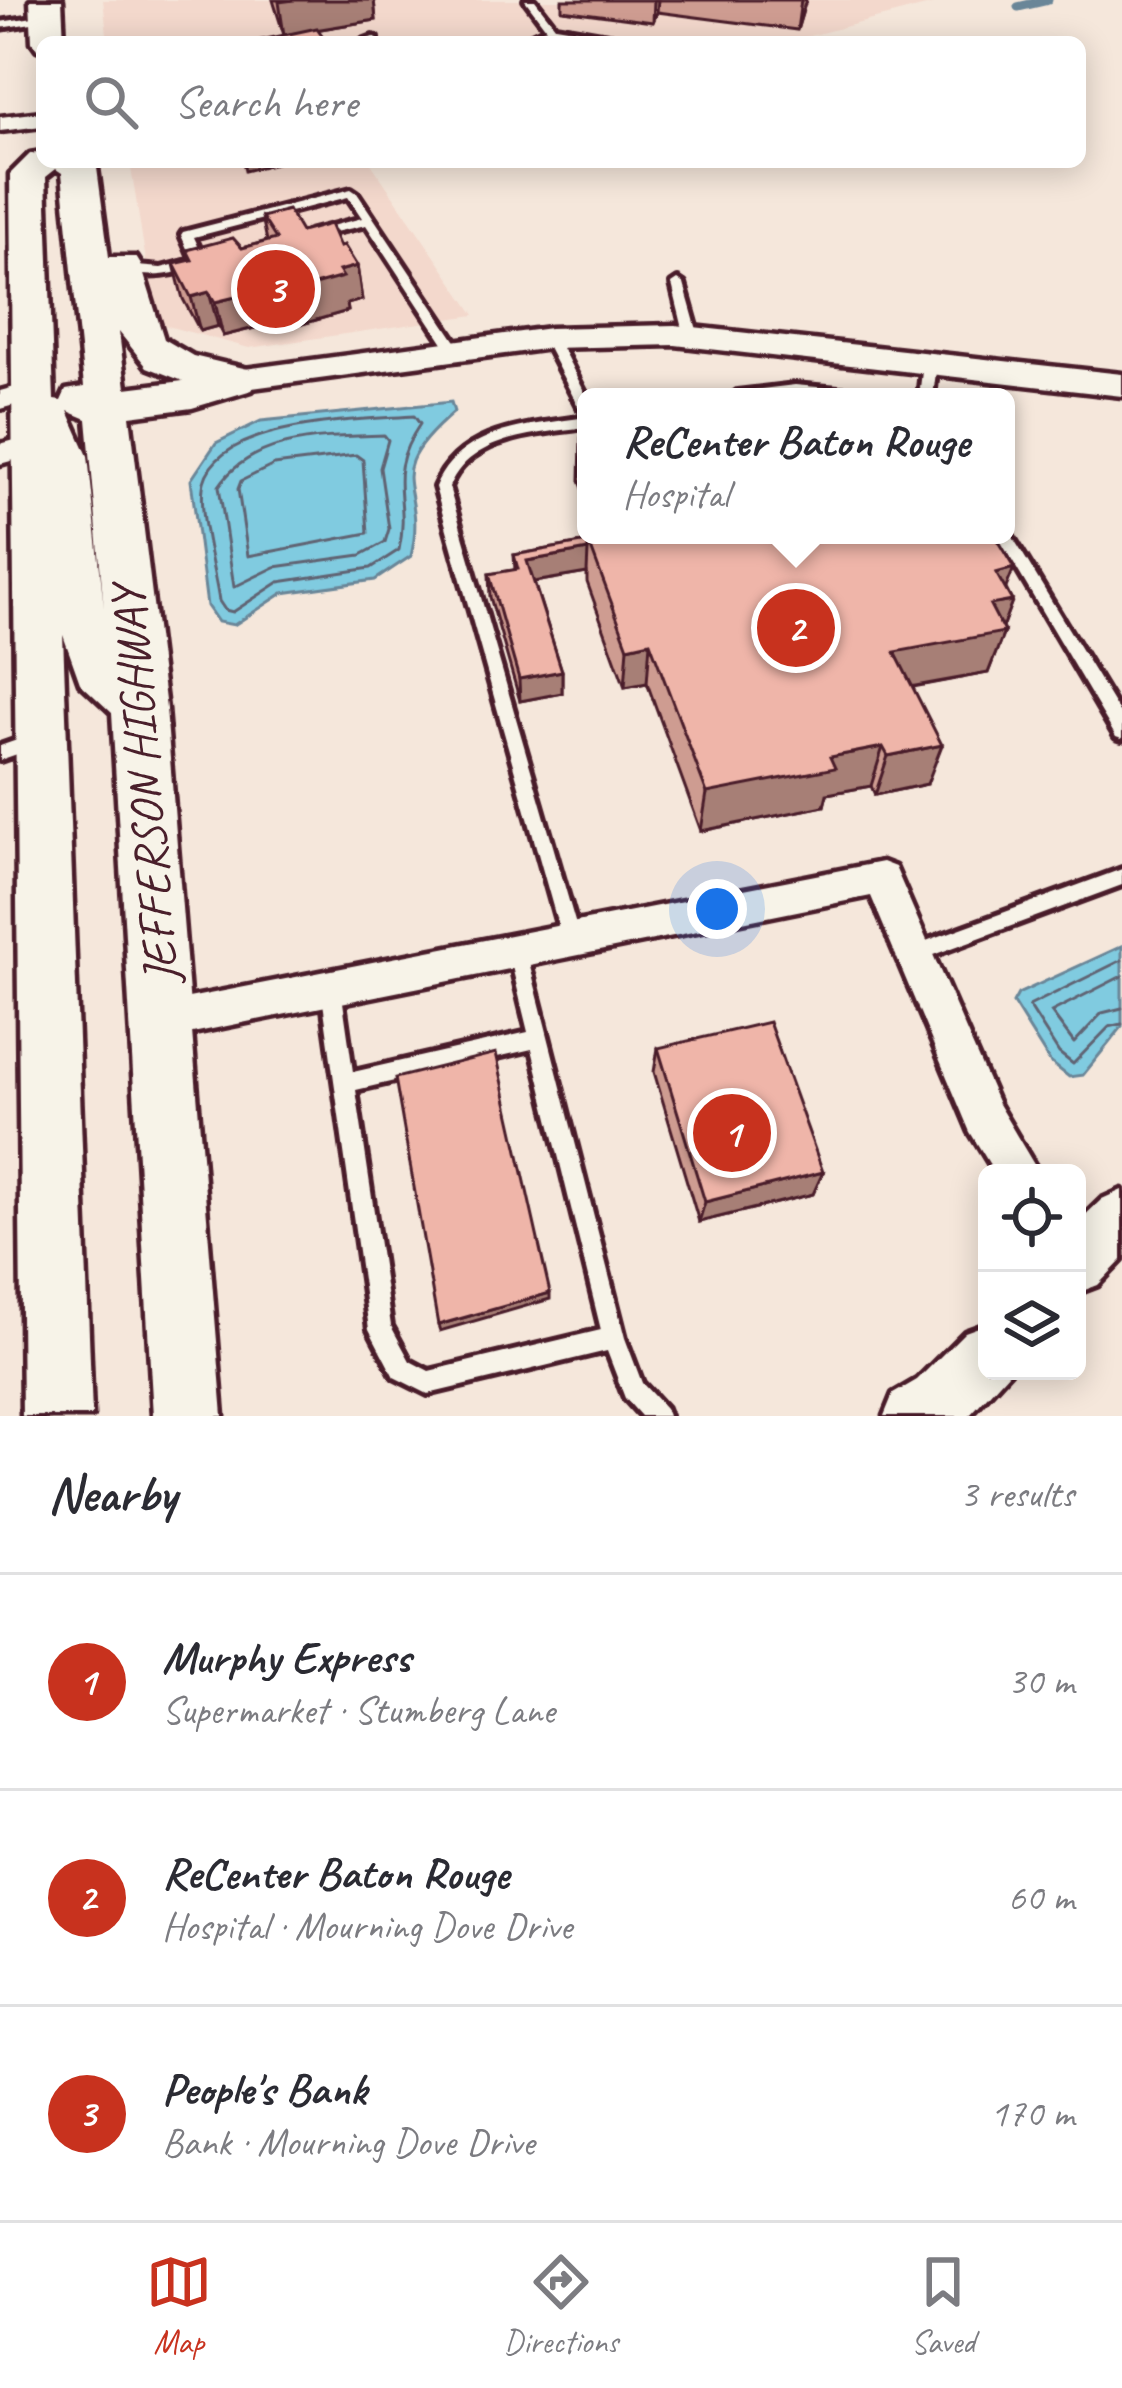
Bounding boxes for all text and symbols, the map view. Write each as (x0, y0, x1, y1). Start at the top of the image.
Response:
search box (36, 36, 1086, 168)
icon: search (78, 69, 144, 135)
text: Search here (174, 74, 357, 131)
pin: 3 (237, 244, 315, 334)
popup (577, 388, 1015, 544)
text: ReCenter Baton Rouge (623, 413, 969, 470)
text: Hospital (623, 470, 729, 519)
street label: JEFFERSON HIGHWAY (96, 577, 191, 988)
pin: 2 (757, 583, 835, 673)
your location (687, 879, 747, 939)
pin: 1 (693, 1088, 771, 1178)
map controls (978, 1164, 1086, 1380)
button: locate (978, 1164, 1086, 1272)
button: layers (978, 1272, 1086, 1380)
text: Nearby (48, 1462, 176, 1526)
text: 3 results (960, 1470, 1074, 1519)
text: Murphy Express (162, 1629, 411, 1686)
text: 1 (78, 1657, 96, 1706)
text: 30 m (1008, 1657, 1074, 1706)
text: Supermarket · Stumberg Lane (162, 1686, 555, 1735)
text: ReCenter Baton Rouge (162, 1845, 509, 1902)
text: 2 (78, 1873, 96, 1922)
text: 60 m (1008, 1873, 1074, 1922)
text: Hospital · Mourning Dove Drive (162, 1902, 572, 1951)
text: People's Bank (162, 2061, 367, 2118)
text: 3 (78, 2089, 96, 2138)
text: 170 m (990, 2089, 1074, 2138)
text: Bank · Mourning Dove Drive (162, 2118, 534, 2167)
tab: Map (146, 2249, 212, 2363)
tab: Directions (504, 2249, 618, 2363)
tab: Saved (910, 2249, 976, 2363)

